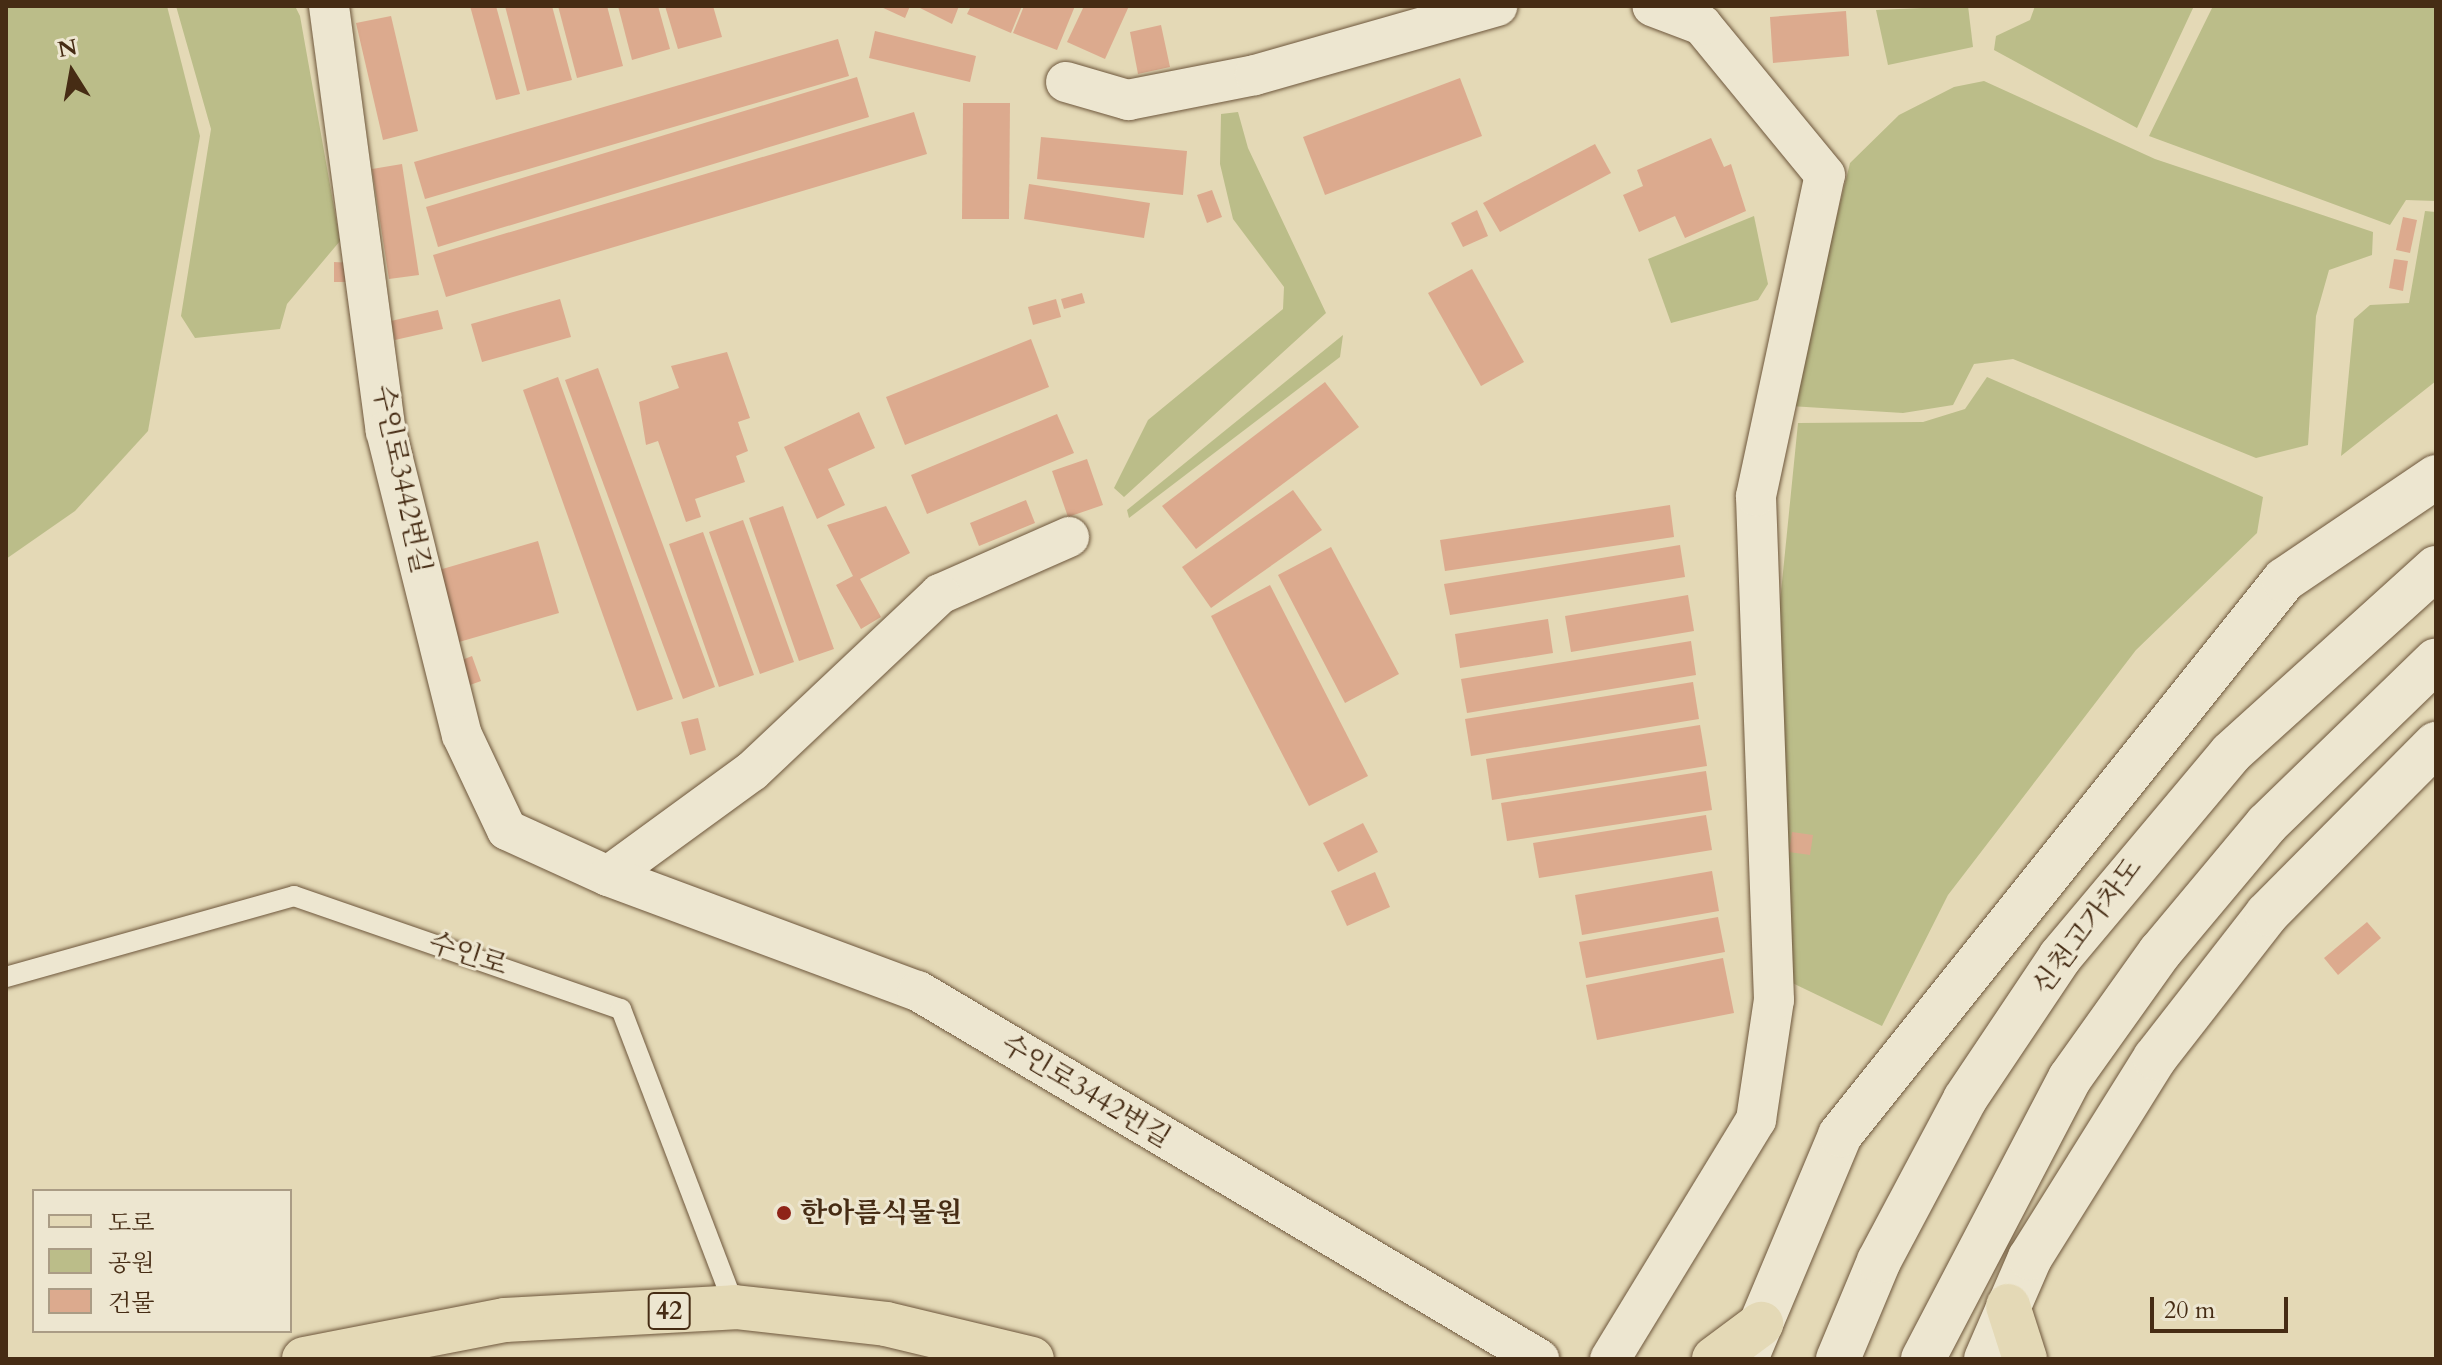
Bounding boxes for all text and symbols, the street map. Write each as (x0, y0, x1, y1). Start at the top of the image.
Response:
north arrow (32, 32, 112, 112)
text: N (55, 32, 80, 65)
street label: 수인로3442번길 (366, 381, 438, 577)
street label: 신천고가차도 (2025, 851, 2149, 1001)
street label: 수인로 (424, 925, 512, 983)
street label: 수인로3442번길 (995, 1027, 1177, 1155)
legend (32, 1189, 292, 1333)
place label: 한아름식물원 (800, 1196, 962, 1230)
marker: 한아름식물원 (775, 1204, 793, 1222)
text: 도로 (108, 1207, 154, 1240)
text: 공원 (108, 1247, 154, 1280)
scale bar (2154, 1281, 2292, 1331)
text: 건물 (108, 1287, 154, 1320)
road number: 42 (647, 1289, 691, 1333)
text: 20 m (2164, 1294, 2215, 1327)

